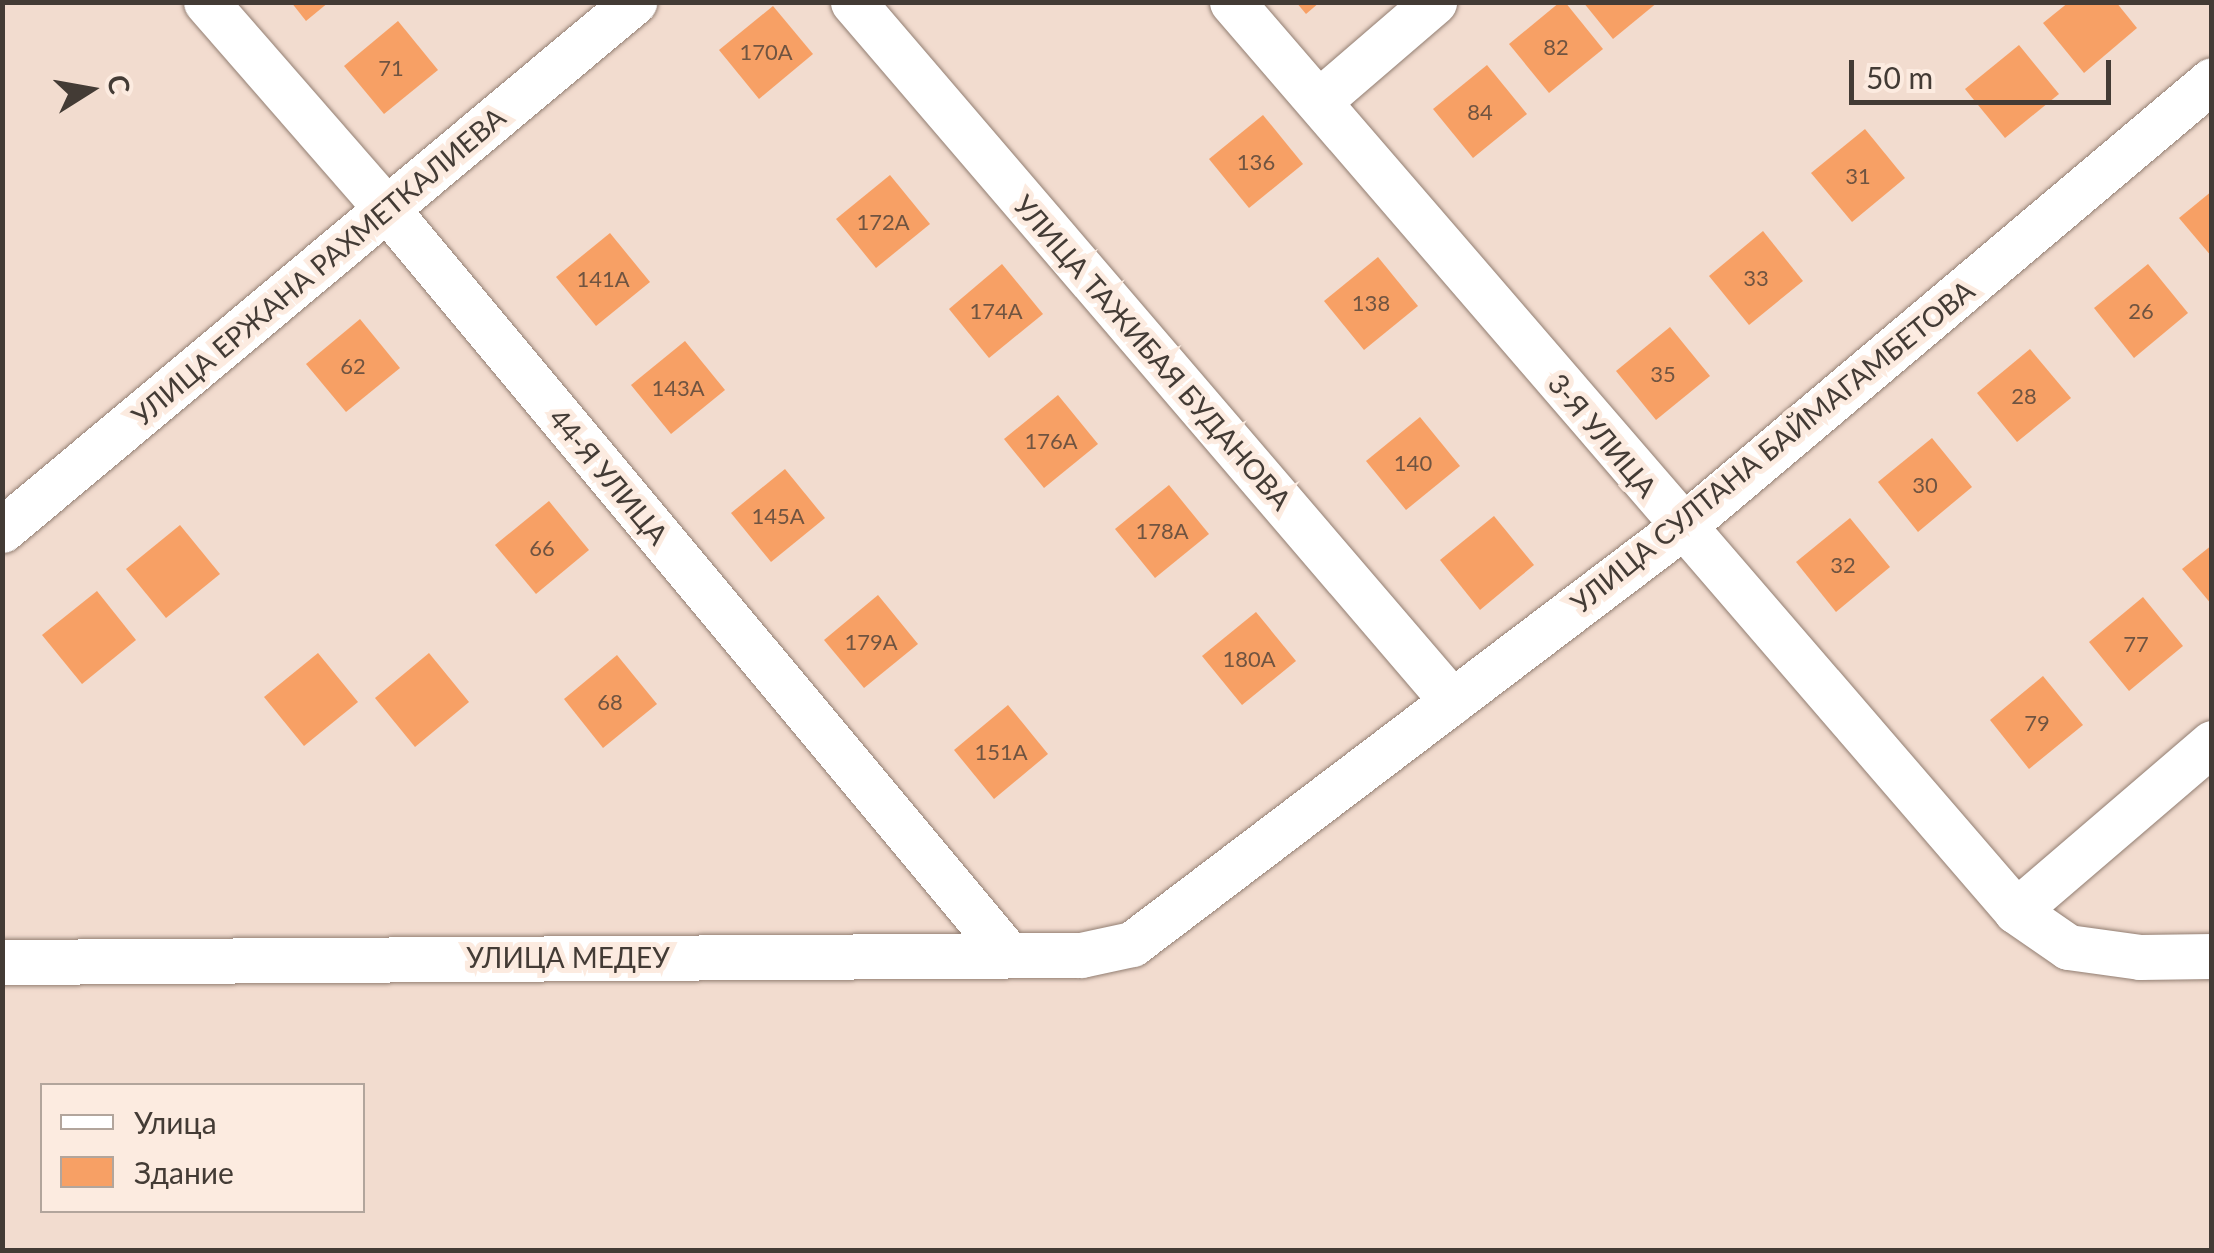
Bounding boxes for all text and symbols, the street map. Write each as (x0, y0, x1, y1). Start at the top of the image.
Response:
house number: 82 (1543, 34, 1569, 60)
house number: 170А (739, 39, 793, 65)
north arrow (40, 40, 140, 140)
scale bar (1854, 40, 2116, 102)
house number: 71 (378, 55, 404, 81)
text: 50 m (1866, 59, 1933, 95)
text: С (101, 72, 138, 97)
house number: 84 (1467, 99, 1493, 125)
street label: УЛИЦА ЕРЖАНА РАХМЕТКАЛИЕВА (124, 100, 512, 432)
house number: 136 (1237, 149, 1275, 175)
house number: 31 (1845, 163, 1871, 189)
street label: УЛИЦА ТАЖИБАЯ БУДАНОВА (1007, 188, 1299, 516)
house number: 172А (856, 209, 910, 235)
house number: 33 (1743, 265, 1769, 291)
house number: 141А (576, 266, 630, 292)
street label: УЛИЦА СУЛТАНА БАЙМАГАМБЕТОВА (1564, 273, 1980, 619)
house number: 138 (1352, 290, 1390, 316)
house number: 174А (969, 298, 1023, 324)
house number: 26 (2128, 298, 2154, 324)
house number: 62 (340, 353, 366, 379)
house number: 35 (1650, 361, 1676, 387)
street label: 3-Я УЛИЦА (1542, 366, 1664, 504)
house number: 143А (651, 375, 705, 401)
house number: 28 (2011, 383, 2037, 409)
street label: 44-Я УЛИЦА (542, 401, 676, 551)
house number: 176А (1024, 428, 1078, 454)
house number: 140 (1394, 450, 1432, 476)
house number: 30 (1912, 472, 1938, 498)
house number: 145А (751, 503, 805, 529)
house number: 178А (1135, 518, 1189, 544)
house number: 66 (529, 535, 555, 561)
house number: 32 (1830, 552, 1856, 578)
house number: 179А (844, 629, 898, 655)
house number: 77 (2123, 631, 2149, 657)
house number: 180А (1222, 646, 1276, 672)
house number: 68 (597, 689, 623, 715)
house number: 79 (2024, 710, 2050, 736)
house number: 151А (974, 739, 1028, 765)
street label: УЛИЦА МЕДЕУ (466, 940, 670, 974)
legend (40, 1083, 365, 1213)
text: Улица (134, 1104, 217, 1140)
text: Здание (134, 1154, 234, 1190)

